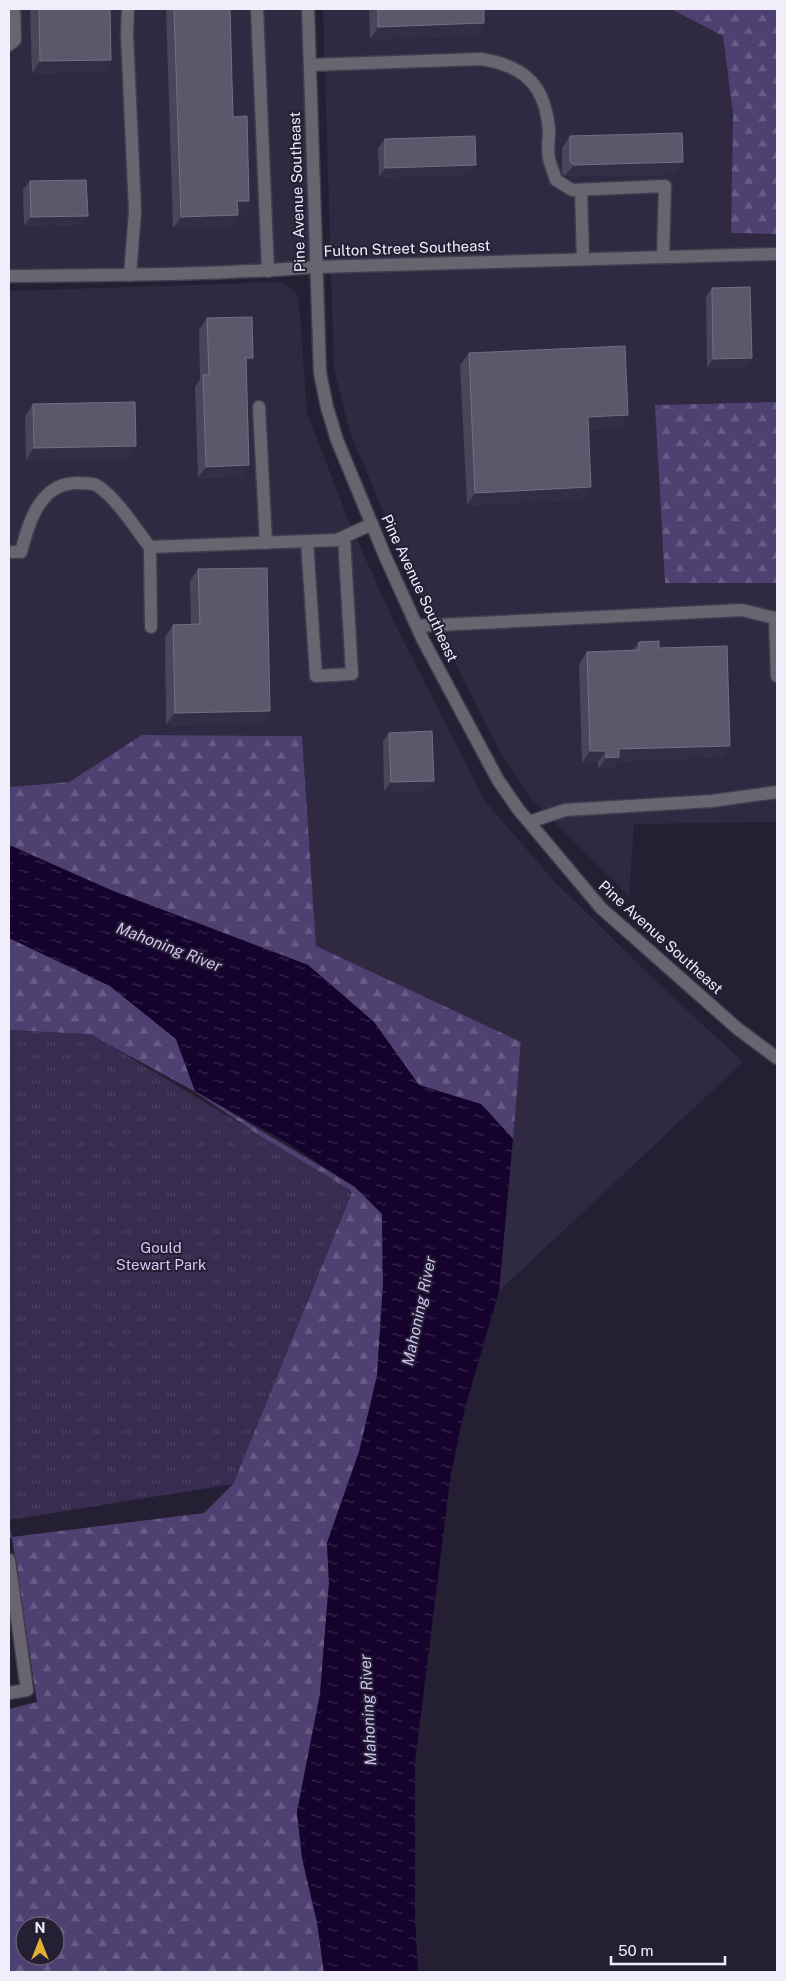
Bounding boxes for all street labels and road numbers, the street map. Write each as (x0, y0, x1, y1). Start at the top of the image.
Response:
street label: Pine Avenue Southeast (286, 111, 308, 273)
street label: Fulton Street Southeast (323, 237, 491, 259)
street label: Pine Avenue Southeast (378, 512, 462, 665)
street label: Pine Avenue Southeast (596, 877, 727, 997)

